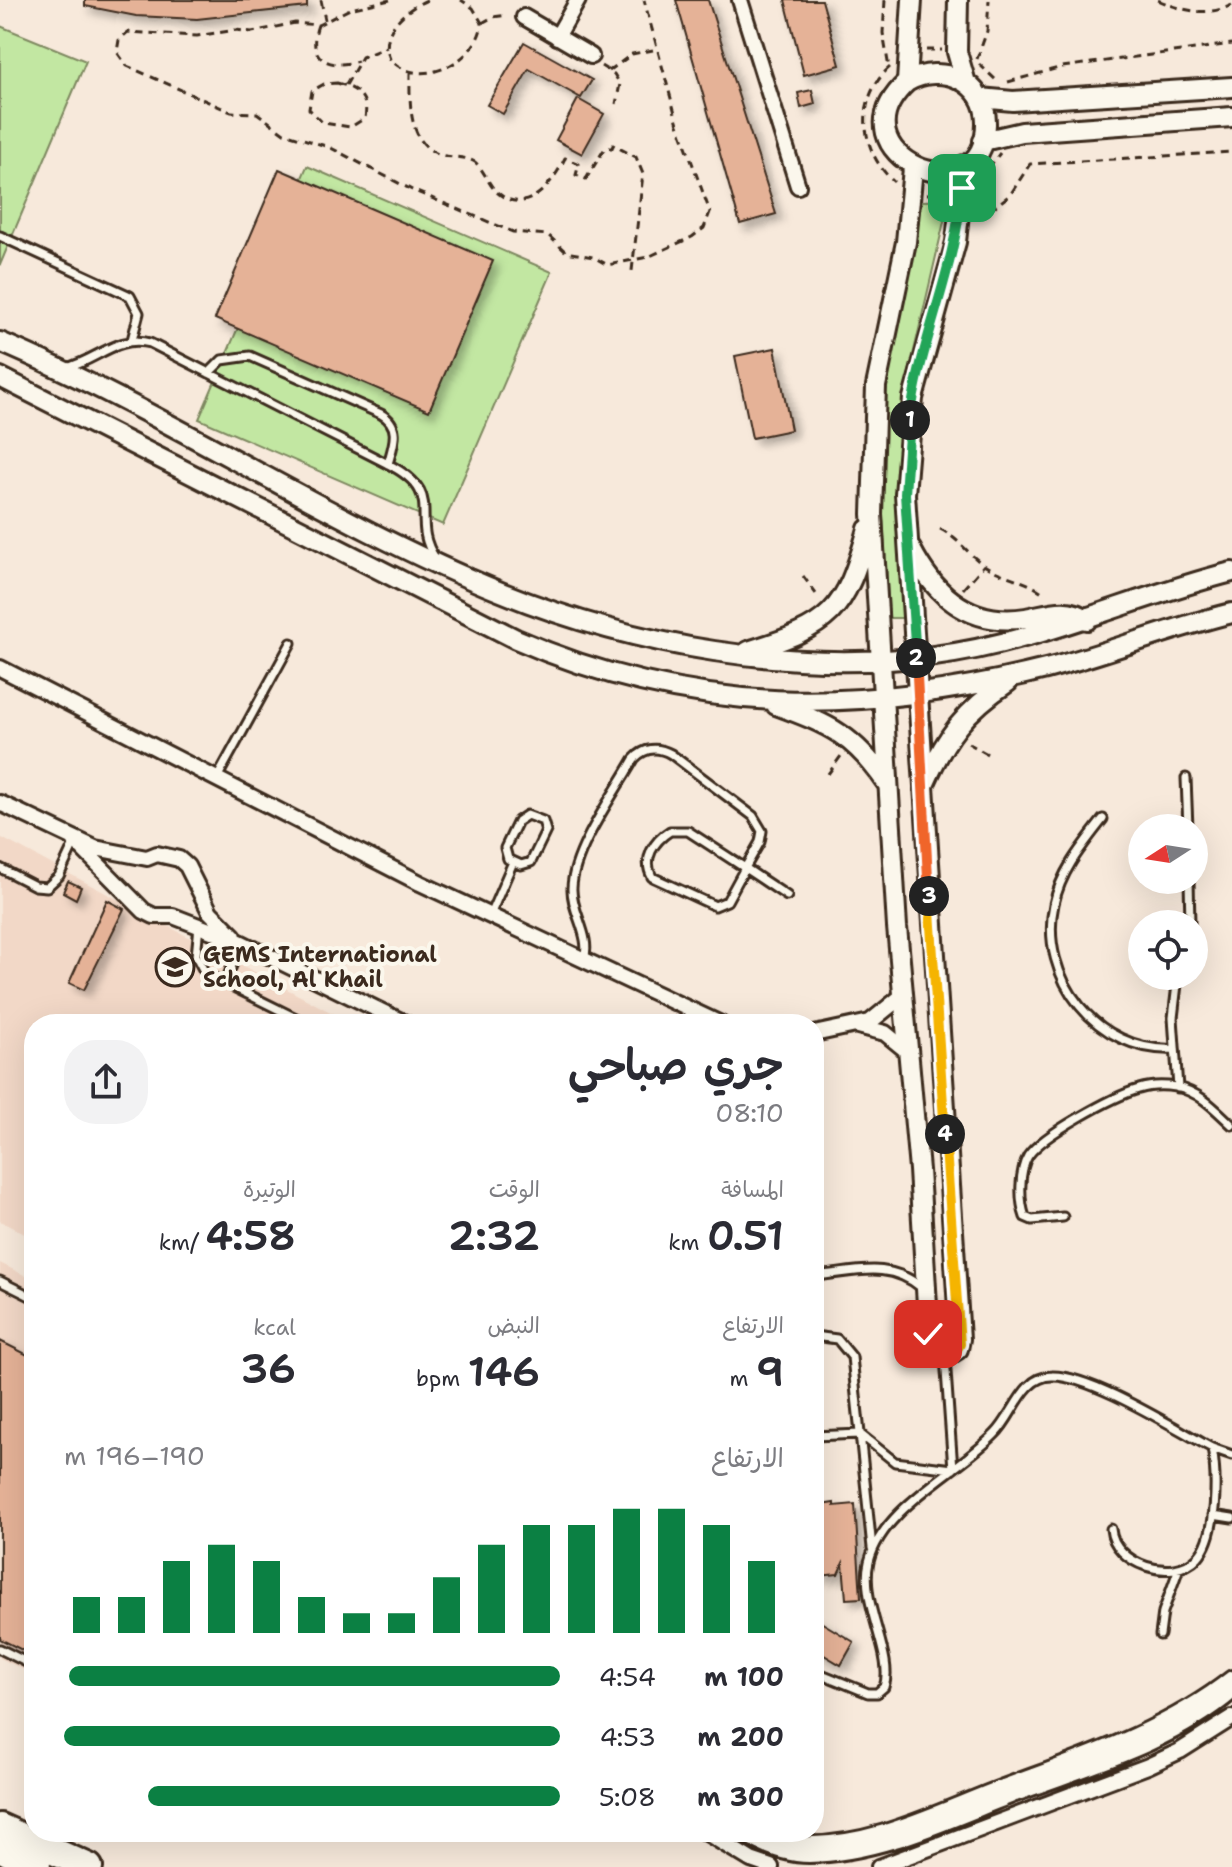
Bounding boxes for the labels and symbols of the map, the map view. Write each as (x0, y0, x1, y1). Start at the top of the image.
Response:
pin (928, 154, 996, 222)
pin: 1 (890, 400, 930, 440)
pin: 2 (896, 638, 936, 678)
north arrow (1128, 814, 1208, 894)
pin: 3 (909, 876, 949, 916)
place label: GEMS International School, Al Khail (203, 940, 437, 994)
school or university icon: GEMS International School, Al Khail (154, 946, 196, 988)
pin: 4 (925, 1114, 965, 1154)
pin (894, 1300, 962, 1368)

